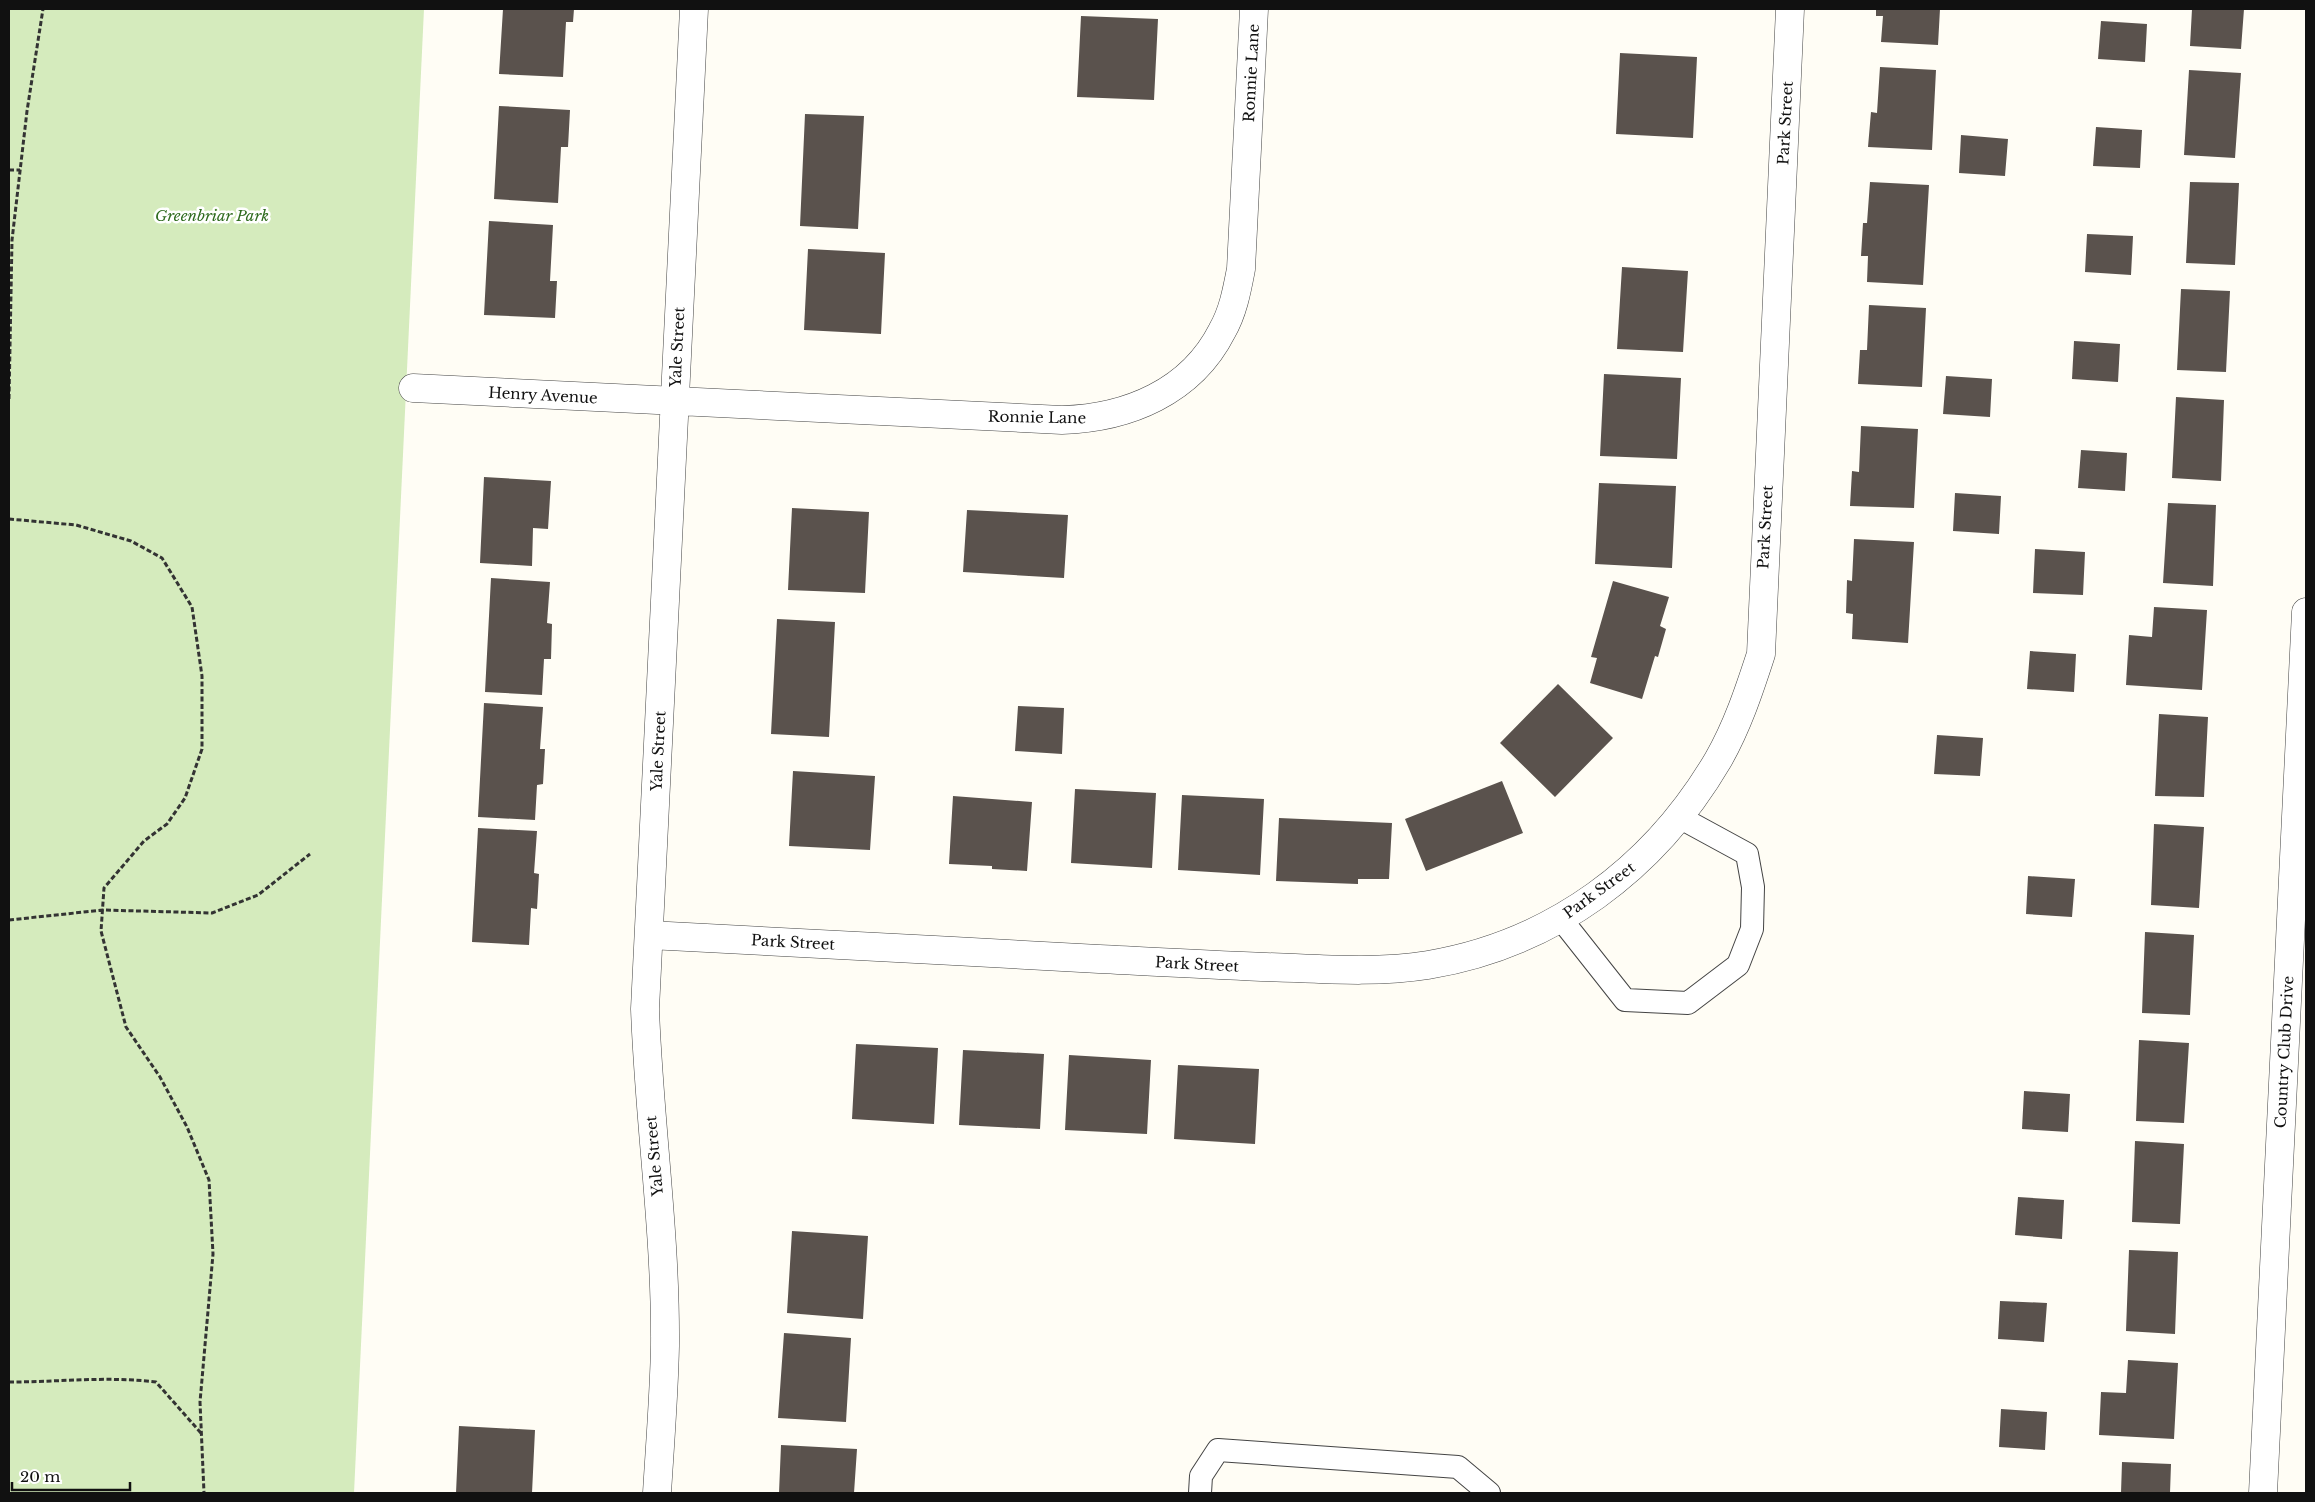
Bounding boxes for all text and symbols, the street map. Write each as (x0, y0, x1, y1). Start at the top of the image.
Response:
street label: Ronnie Lane (1239, 23, 1263, 123)
street label: Park Street (1773, 80, 1797, 165)
park label: Greenbriar Park (155, 206, 269, 225)
street label: Yale Street (665, 306, 689, 389)
street label: Henry Avenue (488, 383, 598, 407)
street label: Ronnie Lane (988, 407, 1086, 427)
street label: Park Street (1753, 484, 1777, 569)
street label: Yale Street (646, 710, 670, 793)
street label: Park Street (1559, 857, 1639, 922)
street label: Park Street (751, 930, 836, 954)
street label: Park Street (1155, 952, 1240, 976)
street label: Country Club Drive (2271, 975, 2297, 1129)
street label: Yale Street (641, 1115, 667, 1198)
scale bar (12, 1460, 130, 1492)
text: 20 m (20, 1467, 60, 1486)

